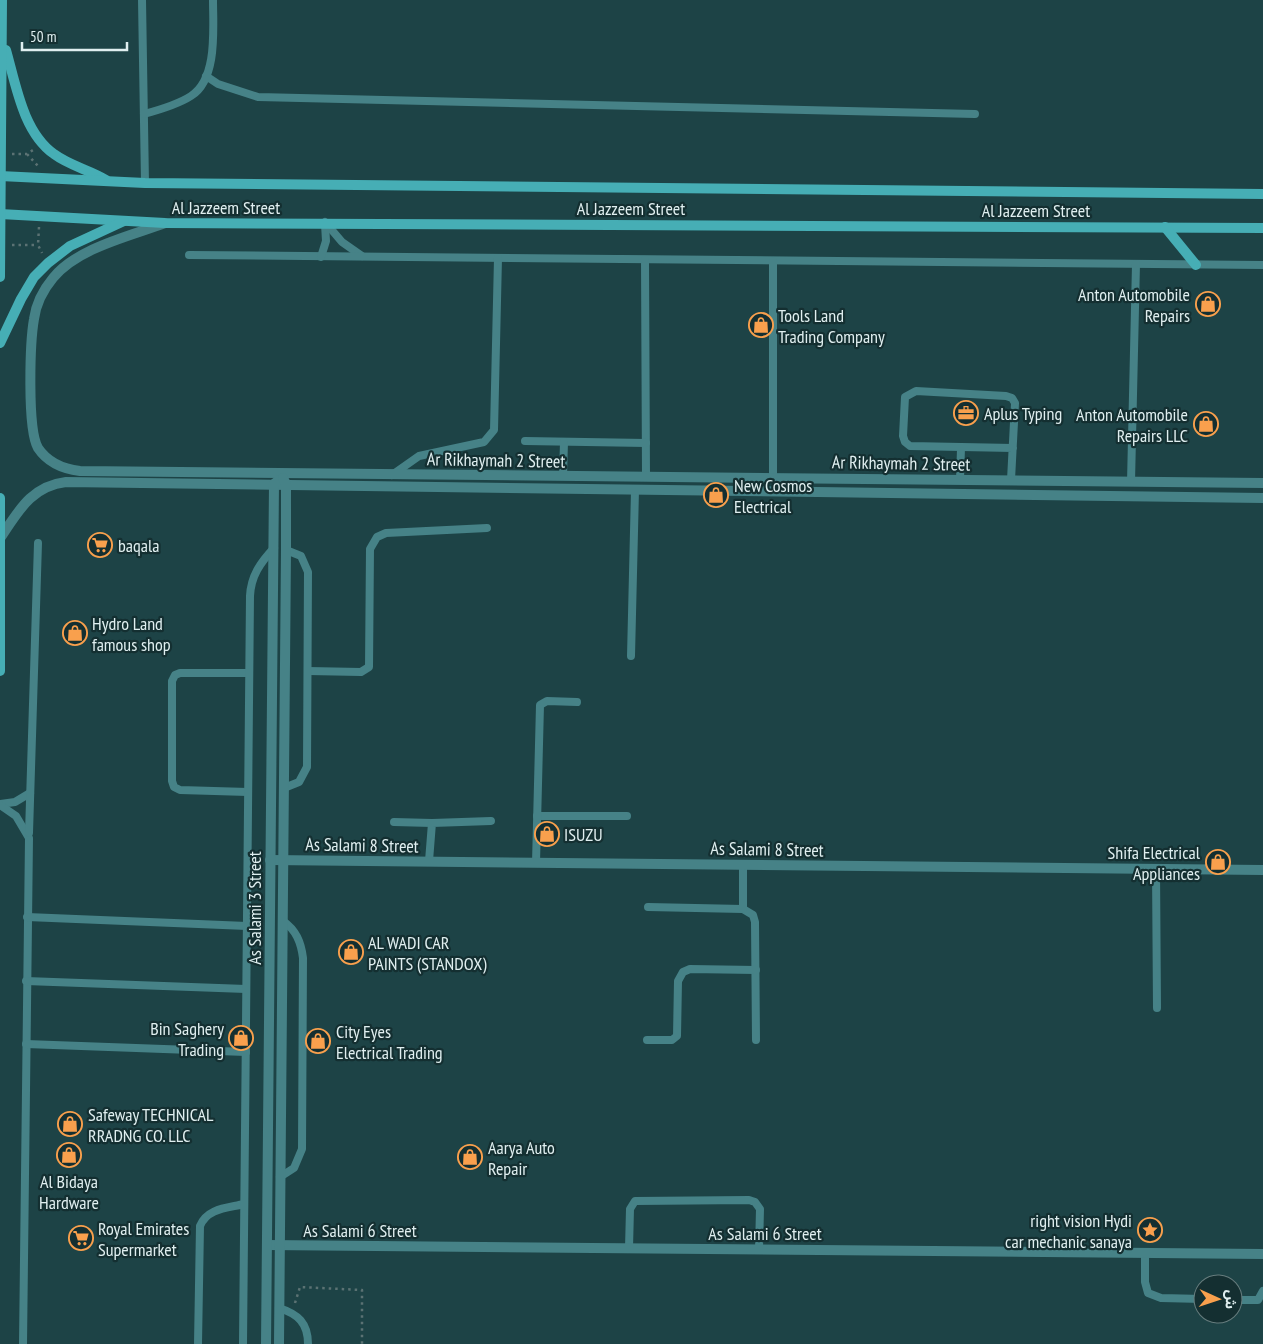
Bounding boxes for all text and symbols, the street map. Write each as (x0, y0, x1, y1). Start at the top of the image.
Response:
scale bar (22, 20, 128, 52)
text: 50 m (30, 27, 56, 46)
street label: Al Jazzeem Street (172, 196, 280, 219)
street label: Al Jazzeem Street (577, 197, 685, 220)
street label: Al Jazzeem Street (982, 199, 1090, 222)
place label: Anton Automobile Repairs (1078, 283, 1190, 327)
shop icon: Anton Automobile Repairs (1195, 291, 1221, 317)
place label: Tools Land Trading Company (778, 304, 885, 348)
shop icon: Tools Land Trading Company (748, 312, 774, 338)
office icon: Aplus Typing (953, 400, 979, 426)
place label: Aplus Typing (984, 402, 1062, 425)
place label: Anton Automobile Repairs LLC (1076, 403, 1188, 447)
shop icon: Anton Automobile Repairs LLC (1193, 411, 1219, 437)
street label: Ar Rikhaymah 2 Street (427, 447, 565, 473)
street label: Ar Rikhaymah 2 Street (832, 450, 970, 476)
place label: New Cosmos Electrical (734, 474, 812, 518)
shop icon: New Cosmos Electrical (703, 482, 729, 508)
supermarket icon: baqala (87, 532, 113, 558)
place label: baqala (118, 534, 159, 557)
place label: Hydro Land famous shop (92, 612, 171, 656)
shop icon: Hydro Land famous shop (62, 620, 88, 646)
shop icon: ISUZU (534, 821, 560, 847)
place label: ISUZU (564, 823, 603, 846)
street label: As Salami 8 Street (305, 833, 419, 857)
street label: As Salami 8 Street (710, 837, 824, 861)
place label: Shifa Electrical Appliances (1108, 841, 1201, 885)
shop icon: Shifa Electrical Appliances (1205, 849, 1231, 875)
street label: As Salami 3 Street (243, 851, 266, 965)
place label: AL WADI CAR PAINTS (STANDOX) (368, 931, 487, 975)
shop icon: AL WADI CAR PAINTS (STANDOX) (338, 939, 364, 965)
place label: Bin Saghery Trading (150, 1017, 224, 1061)
place label: City Eyes Electrical Trading (336, 1020, 443, 1064)
shop icon: Bin Saghery Trading (228, 1025, 254, 1051)
shop icon: City Eyes Electrical Trading (305, 1028, 331, 1054)
place label: Safeway TECHNICAL RRADNG CO. LLC (88, 1103, 214, 1147)
shop icon: Safeway TECHNICAL RRADNG CO. LLC (57, 1111, 83, 1137)
place label: Aarya Auto Repair (488, 1136, 555, 1180)
shop icon: Al Bidaya Hardware (56, 1142, 82, 1168)
shop icon: Aarya Auto Repair (457, 1144, 483, 1170)
place label: Al Bidaya Hardware (39, 1170, 99, 1214)
place label: right vision Hydi car mechanic sanaya (1005, 1209, 1132, 1253)
place label: Royal Emirates Supermarket (98, 1217, 189, 1261)
place icon: right vision Hydi car mechanic sanaya (1137, 1217, 1163, 1243)
street label: As Salami 6 Street (303, 1219, 417, 1242)
street label: As Salami 6 Street (708, 1222, 822, 1245)
supermarket icon: Royal Emirates Supermarket (68, 1225, 94, 1251)
north arrow (1193, 1274, 1243, 1324)
text: ش (1221, 1290, 1240, 1310)

